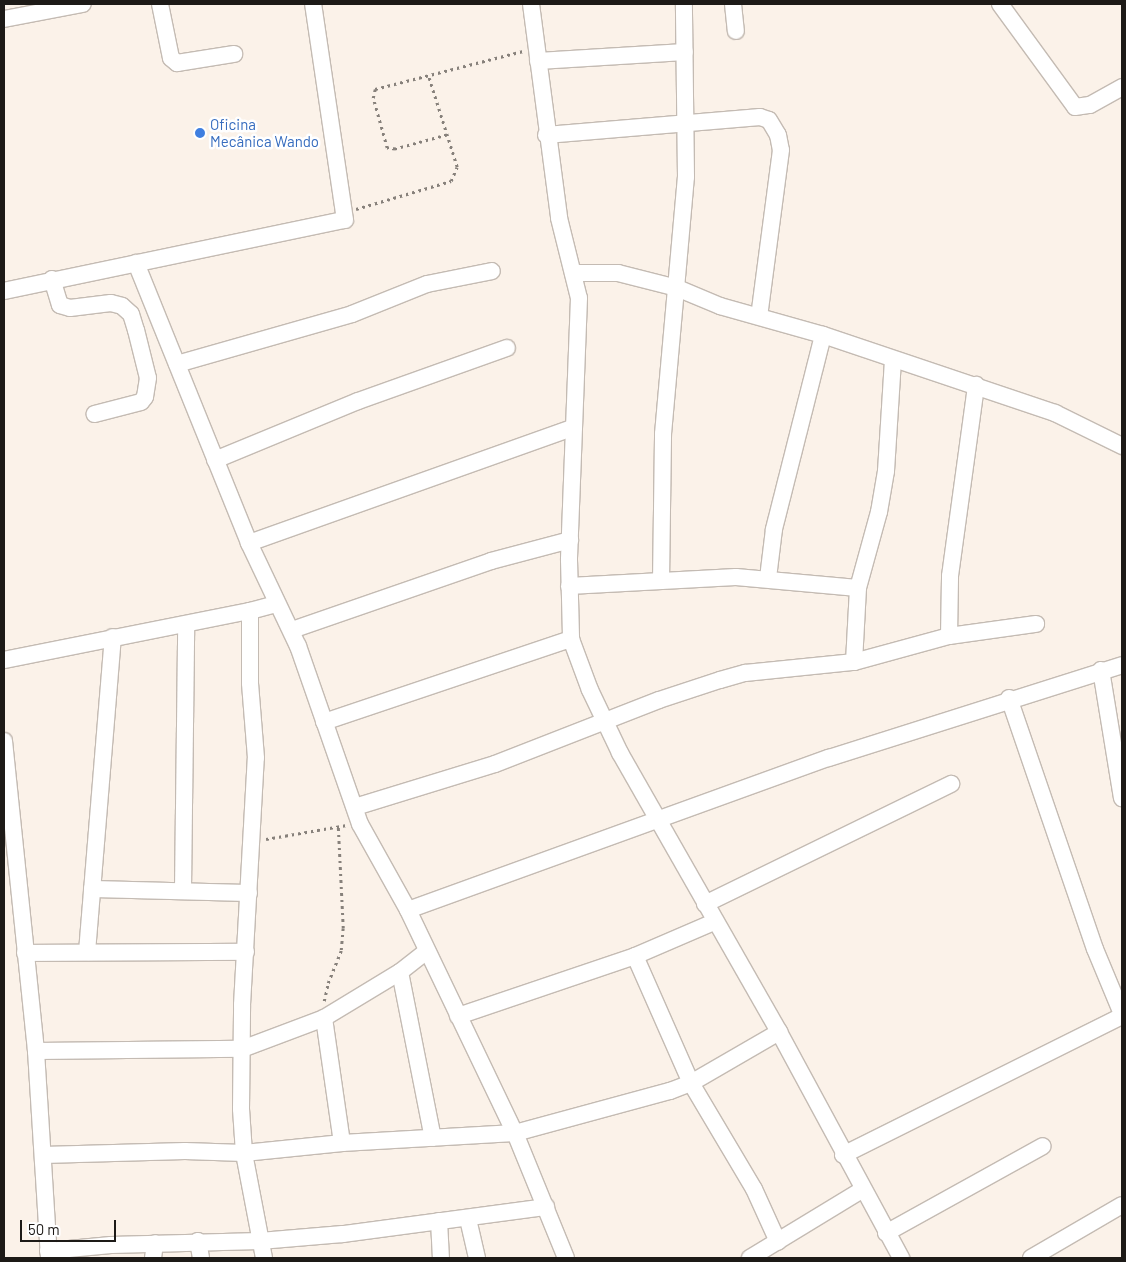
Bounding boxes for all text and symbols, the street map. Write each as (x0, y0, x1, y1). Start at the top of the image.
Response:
place label: Oficina Mecânica Wando (210, 115, 319, 150)
marker: Oficina Mecânica Wando (194, 127, 206, 139)
scale bar (22, 1210, 119, 1242)
text: 50 m (28, 1220, 60, 1238)

